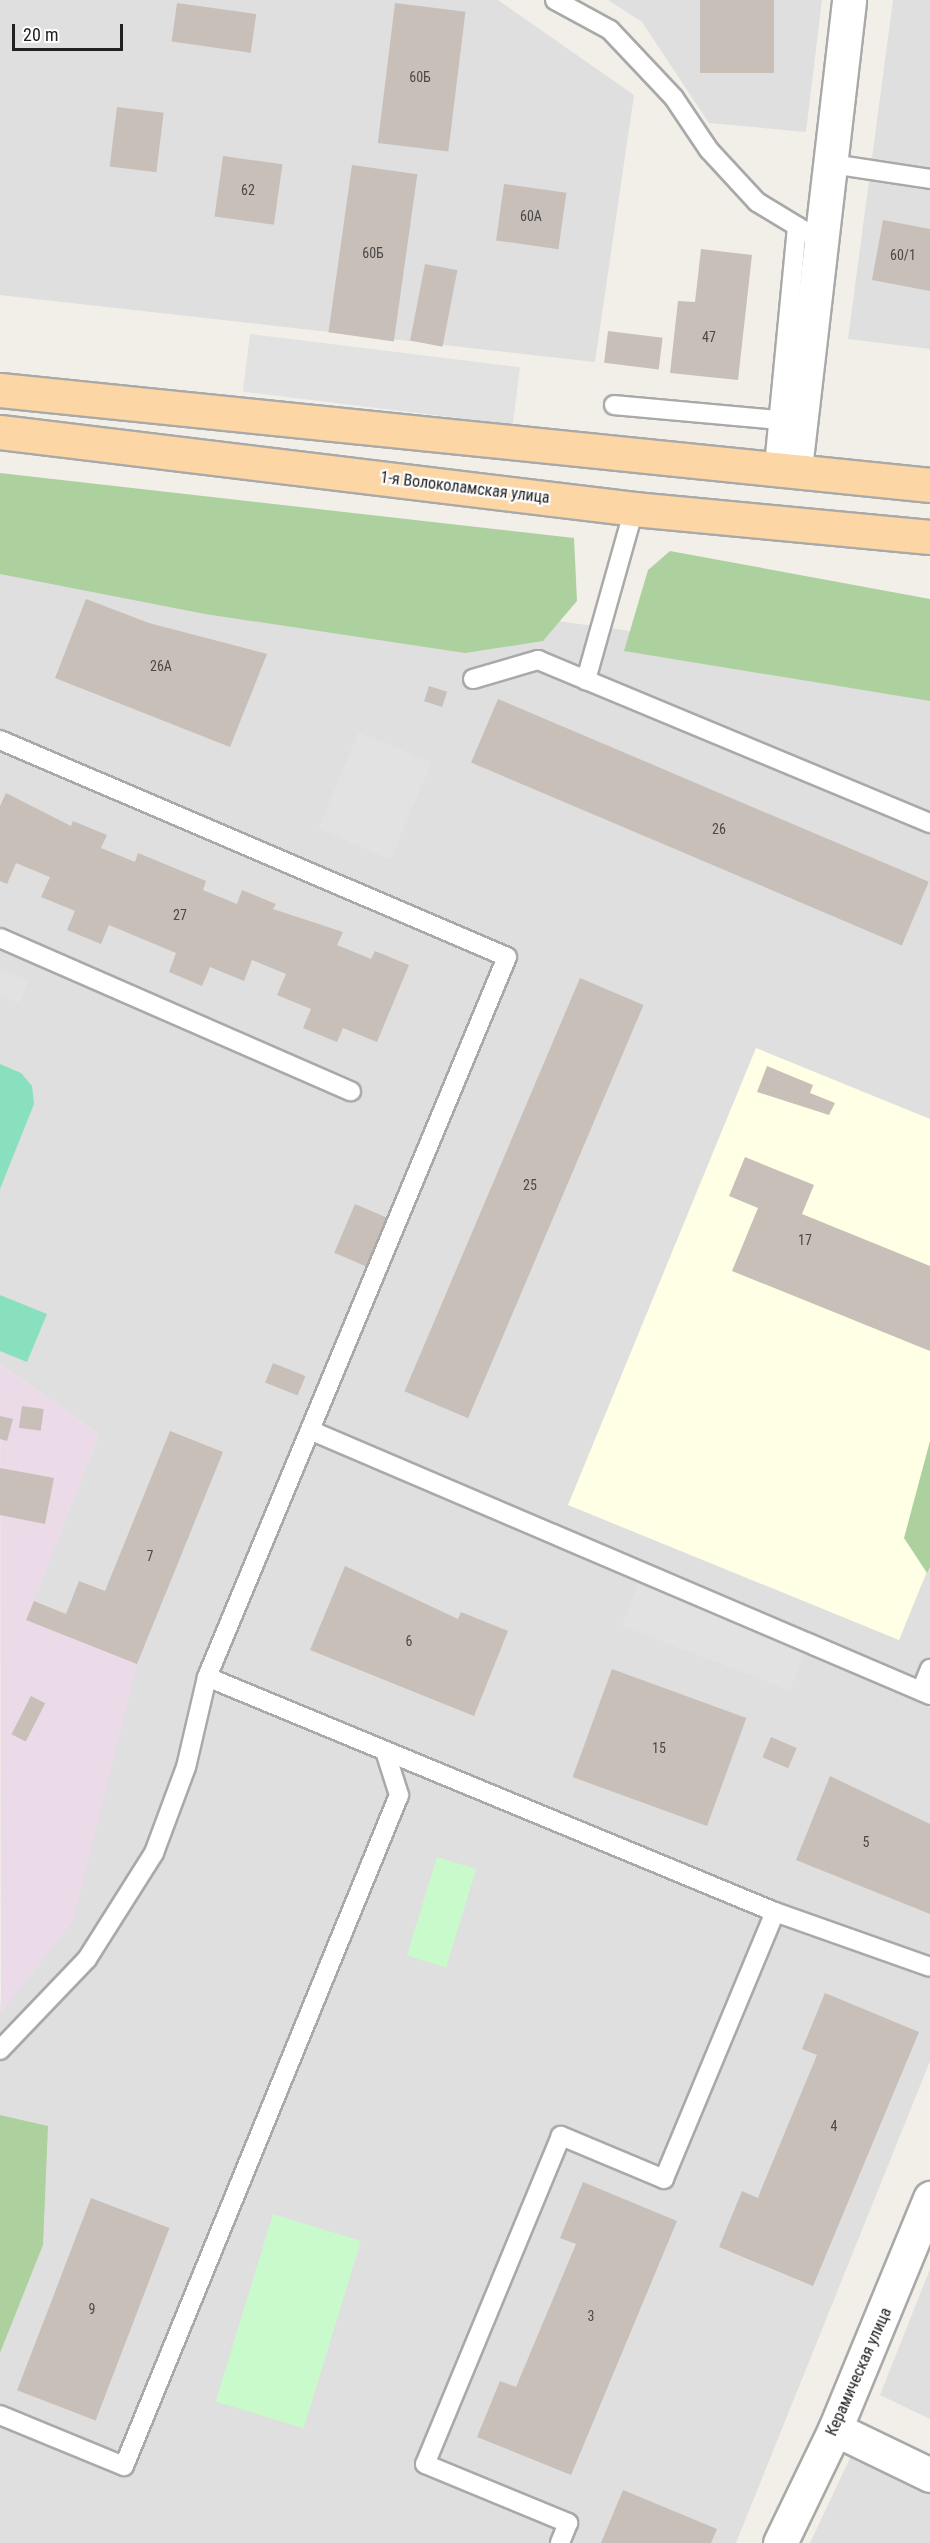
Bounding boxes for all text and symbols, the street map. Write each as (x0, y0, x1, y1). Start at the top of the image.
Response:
scale bar (15, 12, 126, 50)
text: 20 m (23, 24, 58, 45)
house number: 60Б (409, 69, 431, 85)
house number: 62 (241, 182, 255, 198)
house number: 60А (520, 208, 542, 224)
house number: 60Б (362, 245, 384, 261)
house number: 60/1 (890, 247, 916, 263)
house number: 47 (702, 329, 716, 345)
street label: 1-я Волоколамская улица (379, 468, 551, 508)
house number: 26А (150, 658, 172, 674)
house number: 26 (712, 821, 726, 837)
house number: 27 (173, 907, 187, 923)
house number: 25 (523, 1177, 537, 1193)
house number: 17 (798, 1232, 812, 1248)
house number: 7 (147, 1548, 153, 1564)
house number: 6 (406, 1633, 412, 1649)
house number: 15 (652, 1740, 666, 1756)
house number: 5 (863, 1834, 869, 1850)
house number: 4 (831, 2118, 837, 2134)
house number: 9 (89, 2301, 95, 2317)
street label: Керамическая улица (822, 2305, 896, 2439)
house number: 3 (588, 2308, 594, 2324)

